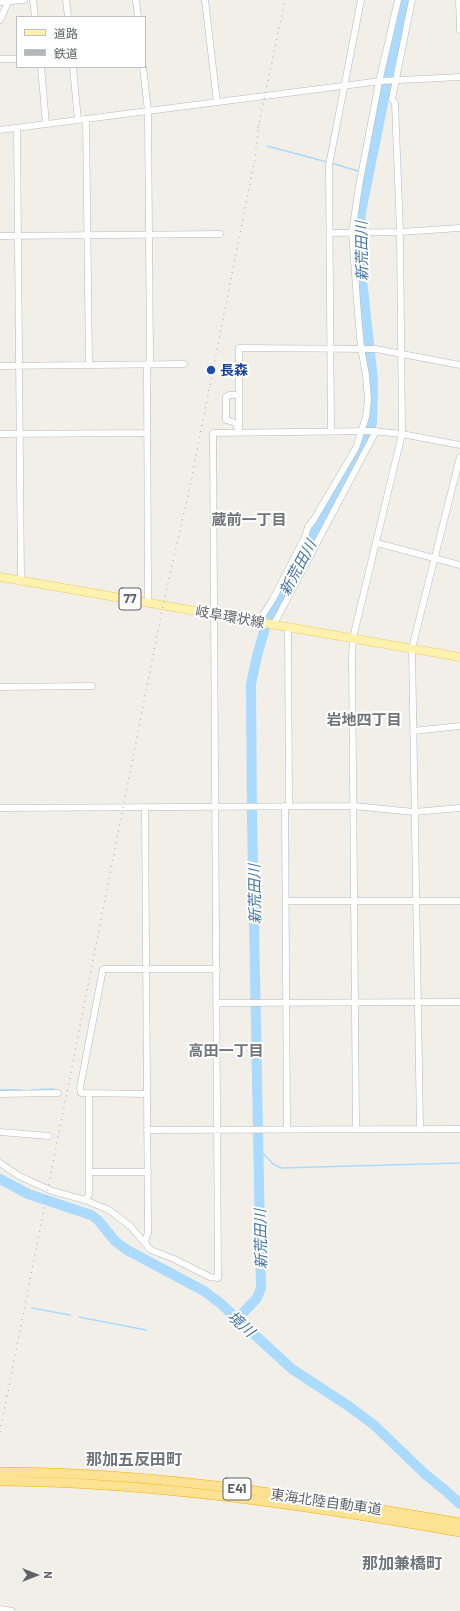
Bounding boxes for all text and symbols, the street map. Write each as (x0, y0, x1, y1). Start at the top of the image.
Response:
legend (16, 16, 146, 68)
text: 道路 (54, 26, 78, 40)
text: 鉄道 (54, 46, 78, 60)
water label: 新荒田川 (352, 221, 372, 281)
place label: 長森 (220, 362, 248, 378)
marker: 長森 (205, 364, 217, 376)
district label: 蔵前一丁目 (212, 511, 286, 529)
water label: 新荒田川 (276, 537, 320, 599)
road number: 77 (119, 588, 141, 610)
street label: 岐阜環状線 (194, 603, 266, 631)
district label: 岩地四丁目 (327, 711, 401, 729)
water label: 新荒田川 (245, 864, 265, 924)
district label: 高田一丁目 (189, 1042, 263, 1060)
water label: 新荒田川 (251, 1209, 271, 1269)
water label: 境川 (224, 1307, 258, 1341)
district label: 那加五反田町 (86, 1450, 182, 1470)
road number: E41 (223, 1478, 251, 1500)
street label: 東海北陸自動車道 (269, 1486, 383, 1518)
district label: 那加兼橋町 (362, 1554, 442, 1574)
north arrow (16, 1555, 56, 1595)
text: N (42, 1571, 55, 1579)

